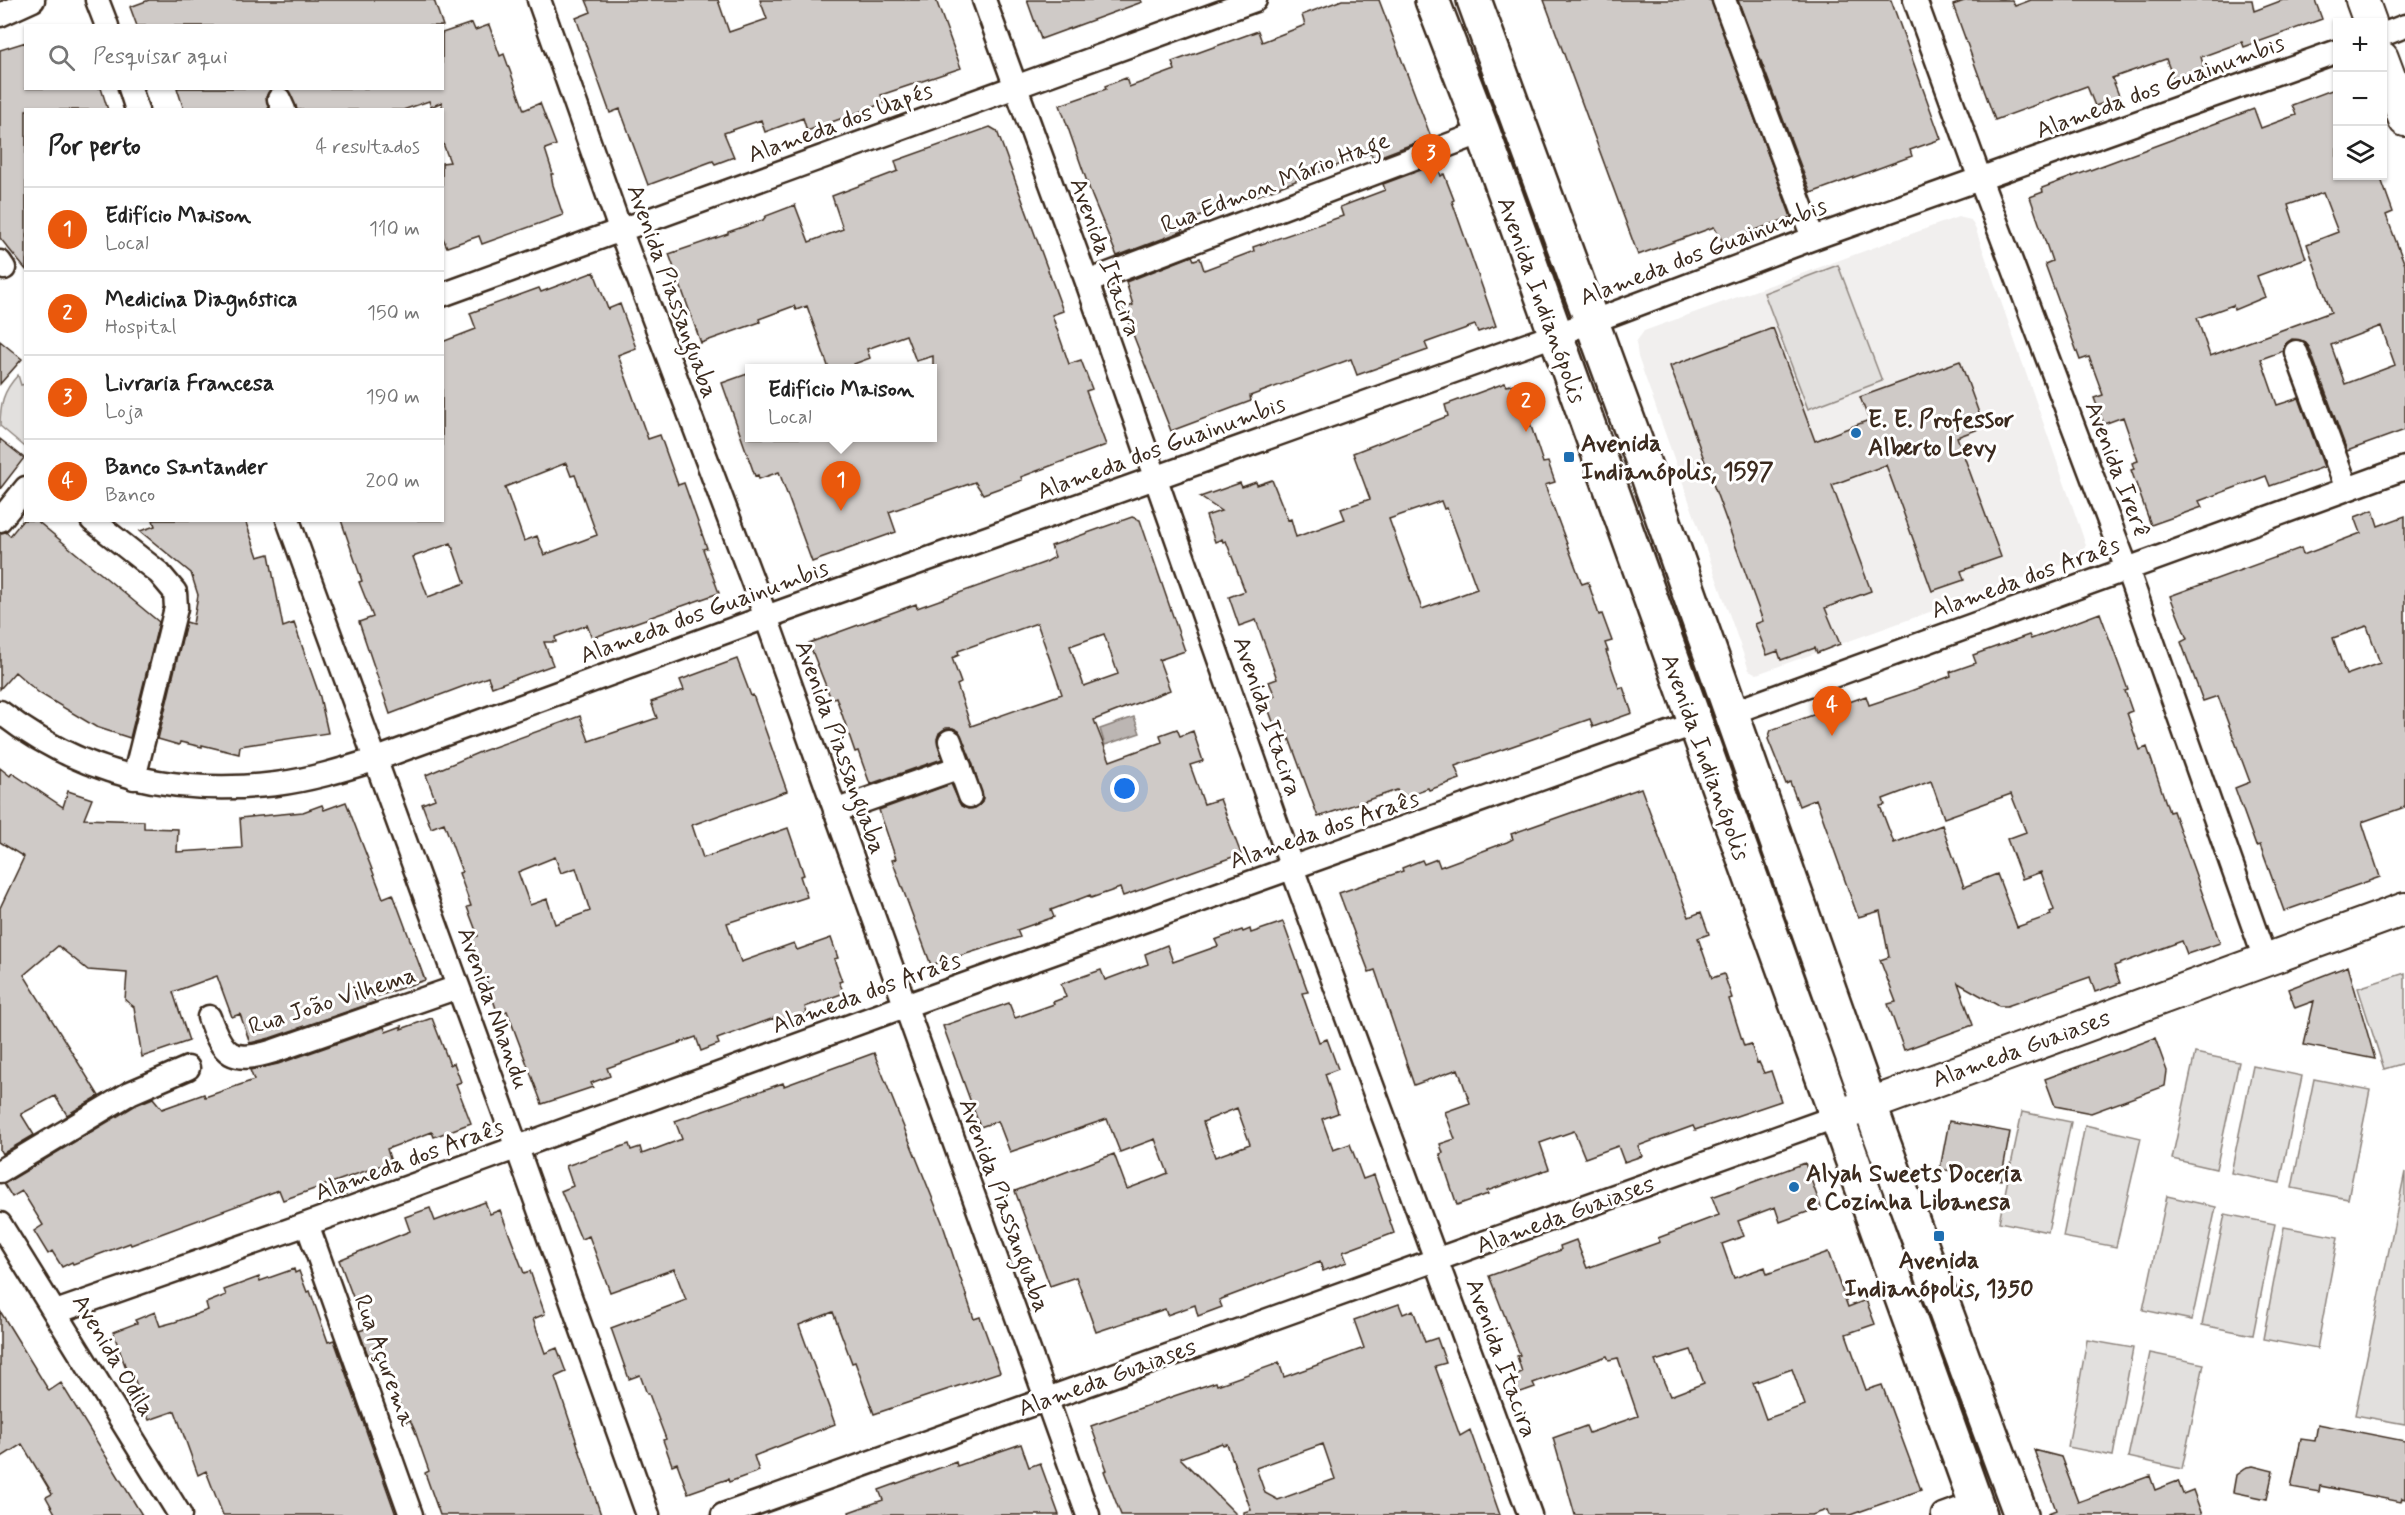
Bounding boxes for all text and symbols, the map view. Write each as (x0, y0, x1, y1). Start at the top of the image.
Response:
map controls (2333, 18, 2387, 180)
button: + (2333, 18, 2387, 72)
search box (24, 24, 444, 90)
street label: Alameda dos Guainumbis (2032, 28, 2289, 147)
icon: search (45, 41, 78, 74)
text: Pesquisar aqui (93, 43, 228, 71)
button: − (2333, 72, 2387, 126)
street label: Alameda dos Uapés (744, 75, 938, 171)
street label: Rua Edmon Mário Hage (1157, 125, 1396, 244)
button: layers (2333, 126, 2387, 180)
text: Por perto (48, 130, 141, 164)
text: 4 resultados (316, 134, 420, 161)
pin: 3 (1412, 134, 1450, 184)
street label: Avenida Itacira (1061, 174, 1148, 341)
street label: Avenida Piassanguaba (616, 180, 725, 404)
street label: Alameda dos Guainumbis (1576, 191, 1832, 314)
street label: Avenida Indianópolis (1489, 193, 1592, 408)
text: Edifício Maison (105, 202, 251, 230)
text: 1 (63, 216, 72, 243)
text: 110 m (369, 216, 420, 243)
text: Local (105, 230, 149, 257)
text: Medicina Diagnóstica (105, 286, 298, 314)
text: 2 (63, 300, 72, 327)
text: 150 m (367, 300, 420, 327)
text: Hospital (105, 314, 176, 341)
popup (745, 364, 937, 442)
text: Livraria Francesa (105, 370, 274, 398)
text: Edifício Maison (768, 376, 914, 404)
pin: 2 (1506, 382, 1546, 432)
text: 3 (63, 384, 72, 411)
text: 190 m (366, 384, 420, 411)
street label: Alameda dos Guainumbis (1033, 389, 1290, 508)
street label: Avenida Irerê (2077, 397, 2157, 542)
text: Loja (105, 398, 143, 425)
text: Local (768, 404, 812, 431)
place label: E. E. Professor Alberto Levy (1868, 405, 2014, 464)
marker: E. E. Professor Alberto Levy (1849, 426, 1863, 440)
place label: Avenida Indianópolis, 1597 (1581, 429, 1774, 488)
marker: Avenida Indianópolis, 1597 (1562, 450, 1576, 464)
text: Banco Santander (105, 454, 267, 482)
pin: 1 (822, 462, 860, 511)
text: 4 (62, 468, 73, 495)
text: 200 m (365, 468, 420, 495)
text: Banco (105, 482, 155, 509)
street label: Alameda dos Araês (1927, 530, 2125, 627)
street label: Alameda dos Guainumbis (576, 553, 833, 672)
street label: Avenida Itacira (1225, 633, 1308, 800)
street label: Avenida Piassanguaba (784, 636, 893, 860)
street label: Avenida Indianópolis (1653, 650, 1756, 865)
pin: 4 (1812, 686, 1852, 736)
your location (1110, 774, 1139, 803)
street label: Alameda dos Araês (1226, 783, 1424, 877)
street label: Avenida Nhandu (449, 923, 536, 1094)
street label: Alameda dos Araês (768, 945, 966, 1042)
street label: Rua João Vilhema (245, 960, 420, 1043)
street label: Alameda Guaiases (1928, 1003, 2115, 1096)
street label: Avenida Piassanguaba (948, 1094, 1057, 1318)
street label: Alameda dos Araês (311, 1112, 509, 1209)
place label: Alyah Sweets Doceria e Cozinha Libanesa (1806, 1159, 2023, 1218)
street label: Alameda Guaiases (1472, 1169, 1659, 1262)
marker: Alyah Sweets Doceria e Cozinha Libanesa (1787, 1180, 1801, 1194)
marker: Avenida Indianópolis, 1350 (1932, 1229, 1946, 1243)
place label: Avenida Indianópolis, 1350 (1844, 1246, 2034, 1305)
street label: Avenida Itacira (1457, 1275, 1544, 1442)
street label: Avenida Odila (64, 1289, 161, 1423)
street label: Rua Açurema (345, 1290, 422, 1431)
street label: Alameda Guaiases (1014, 1332, 1201, 1425)

